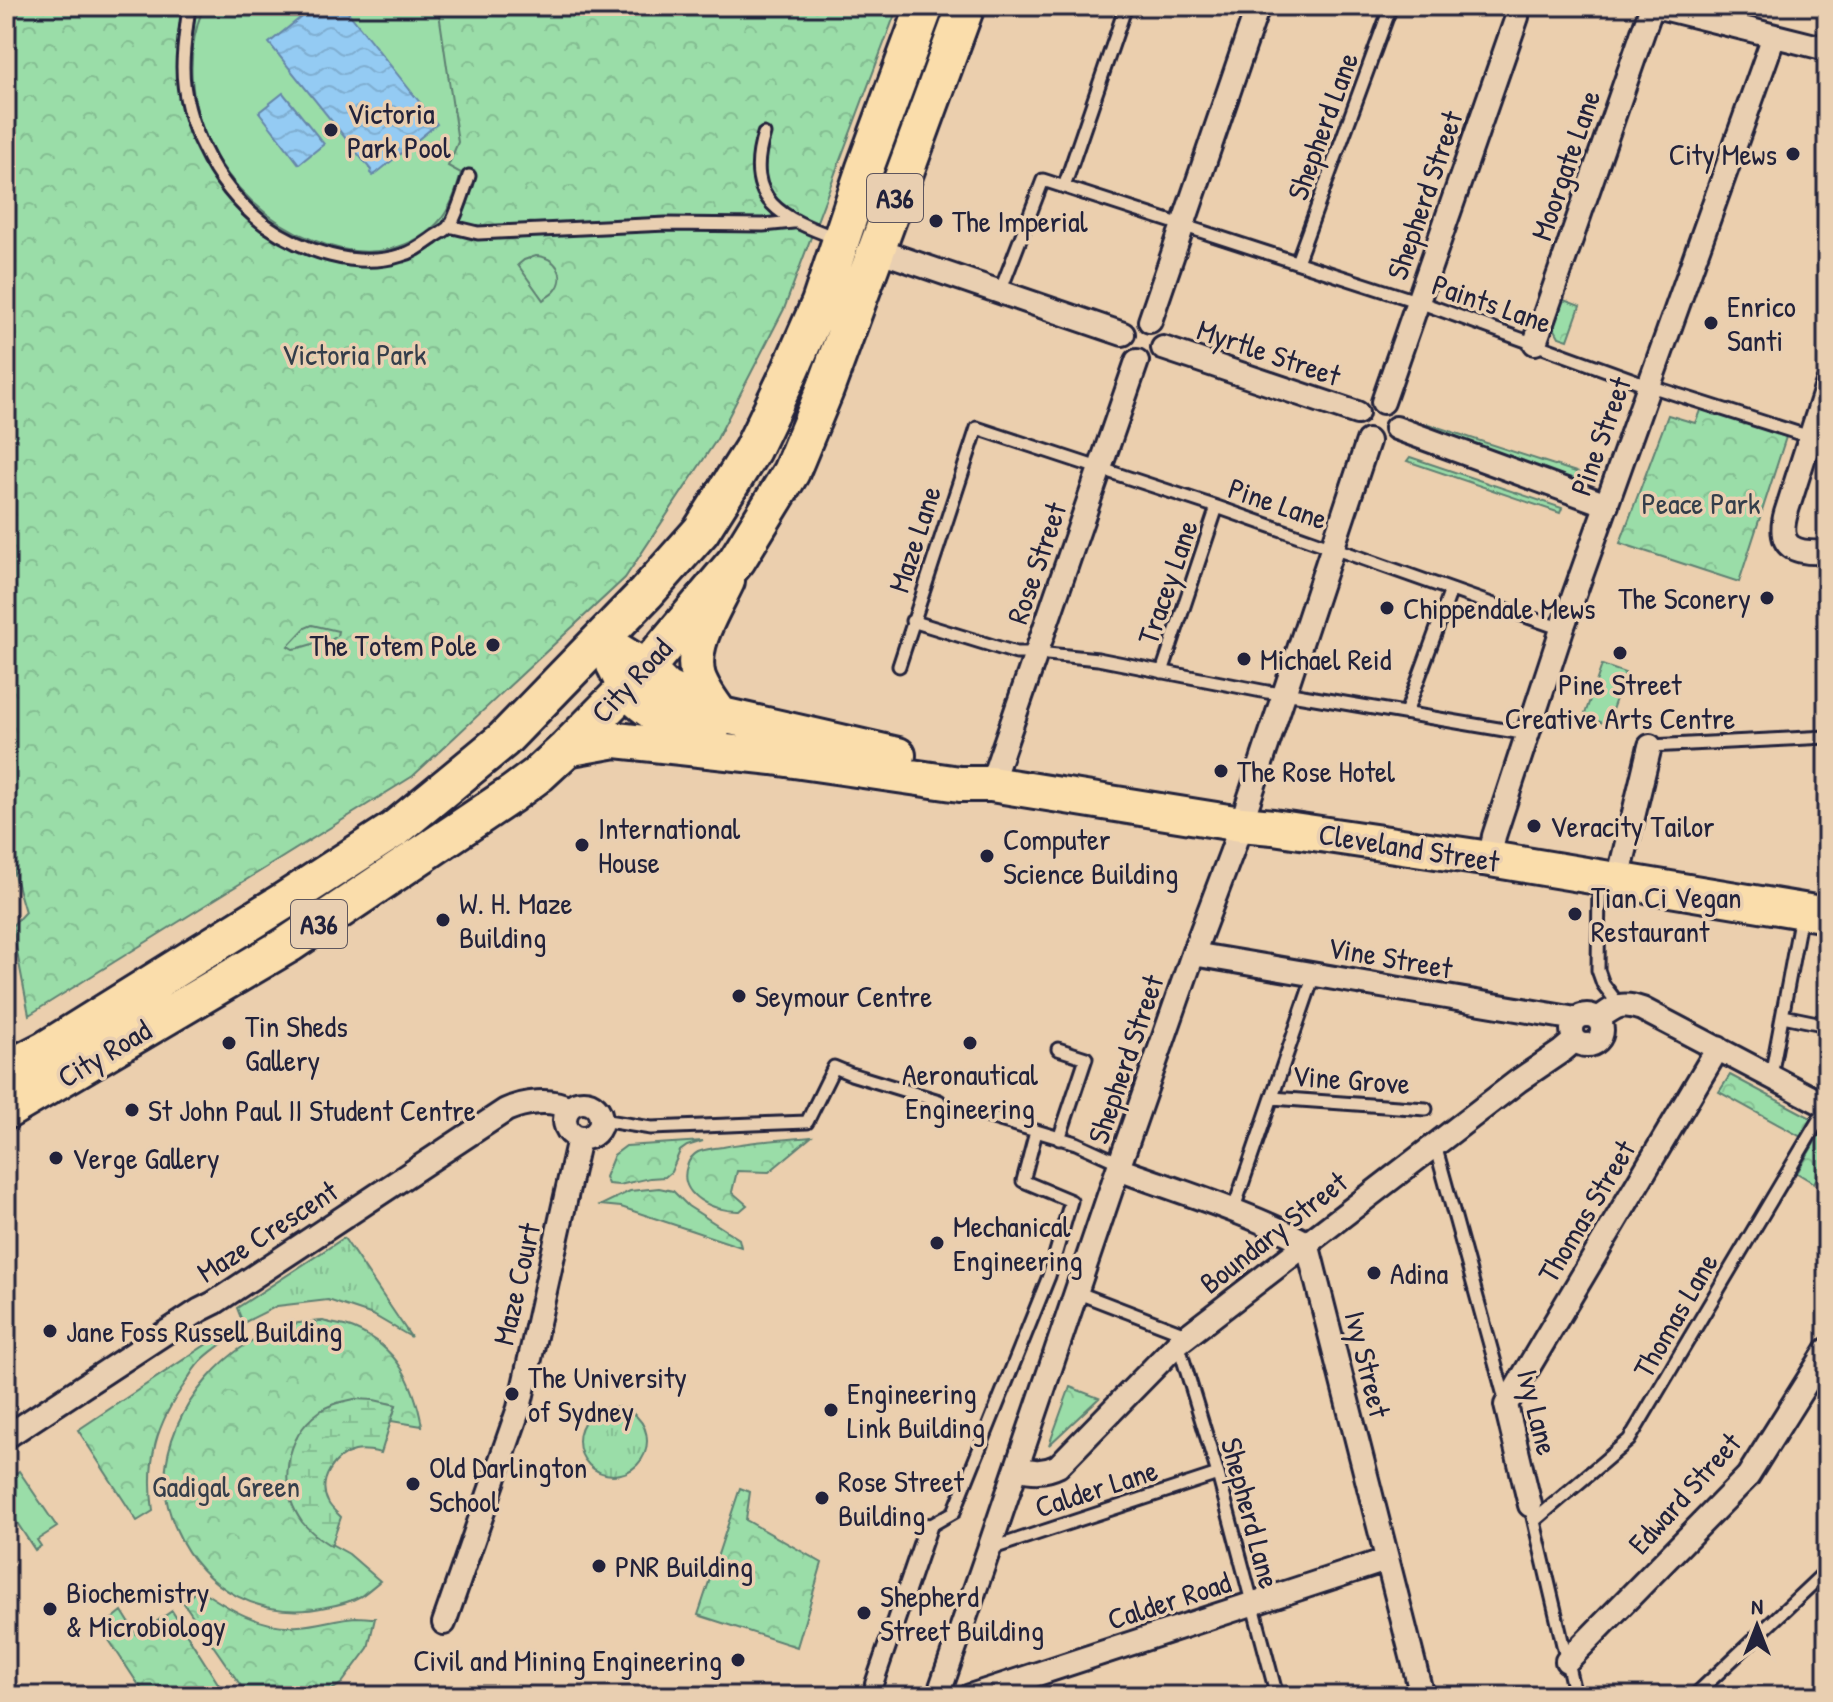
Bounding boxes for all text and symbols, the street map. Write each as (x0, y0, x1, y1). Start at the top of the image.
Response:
street label: Shepherd Lane (1277, 47, 1367, 205)
street label: Moorgate Lane (1521, 85, 1609, 245)
place label: Victoria Park Pool (347, 93, 451, 167)
street label: Shepherd Street (1376, 105, 1472, 285)
marker: Victoria Park Pool (322, 121, 340, 139)
place label: City Mews (1669, 134, 1777, 174)
marker: City Mews (1784, 145, 1802, 163)
road number: A36 (867, 174, 923, 222)
place label: The Imperial (952, 201, 1088, 241)
marker: The Imperial (927, 212, 945, 230)
street label: Paints Lane (1427, 264, 1557, 342)
place label: Enrico Santi (1727, 286, 1796, 360)
street label: Myrtle Street (1192, 309, 1347, 395)
marker: Enrico Santi (1702, 314, 1720, 332)
park label: Victoria Park (282, 334, 426, 374)
street label: Pine Street (1560, 371, 1640, 501)
street label: Pine Lane (1223, 467, 1333, 539)
street label: Maze Lane (878, 481, 950, 597)
park label: Peace Park (1642, 483, 1760, 523)
street label: Rose Street (997, 496, 1076, 629)
street label: Tracey Lane (1127, 514, 1207, 649)
place label: The Sconery (1618, 578, 1751, 618)
place label: Chippendale Mews (1403, 588, 1595, 628)
marker: The Sconery (1758, 589, 1776, 607)
marker: Chippendale Mews (1378, 599, 1396, 617)
place label: The Totem Pole (309, 625, 477, 665)
street label: City Road (582, 629, 681, 731)
marker: The Totem Pole (484, 636, 502, 654)
place label: Michael Reid (1260, 639, 1392, 679)
marker: Pine Street Creative Arts Centre (1611, 644, 1629, 662)
marker: Michael Reid (1235, 650, 1253, 668)
place label: Pine Street Creative Arts Centre (1505, 664, 1735, 738)
place label: The Rose Hotel (1237, 751, 1395, 791)
marker: The Rose Hotel (1212, 762, 1230, 780)
place label: Veracity Tailor (1550, 806, 1715, 846)
place label: International House (598, 808, 740, 882)
street label: Cleveland Street (1316, 813, 1503, 881)
marker: Veracity Tailor (1525, 817, 1543, 835)
place label: Computer Science Building (1003, 819, 1178, 893)
marker: International House (573, 836, 591, 854)
marker: Computer Science Building (978, 847, 996, 865)
place label: Tian Ci Vegan Restaurant (1591, 877, 1742, 951)
place label: W. H. Maze Building (459, 883, 573, 957)
road number: A36 (291, 900, 347, 948)
marker: Tian Ci Vegan Restaurant (1566, 905, 1584, 923)
marker: W. H. Maze Building (434, 911, 452, 929)
street label: Vine Street (1325, 926, 1456, 988)
street label: Shepherd Street (1077, 969, 1173, 1149)
place label: Seymour Centre (755, 976, 932, 1016)
marker: Seymour Centre (730, 987, 748, 1005)
place label: Tin Sheds Gallery (245, 1006, 348, 1080)
street label: City Road (50, 1009, 158, 1096)
marker: Tin Sheds Gallery (220, 1034, 238, 1052)
marker: Aeronautical Engineering (961, 1034, 979, 1052)
place label: Aeronautical Engineering (902, 1054, 1038, 1128)
street label: Vine Grove (1291, 1055, 1411, 1103)
place label: St John Paul II Student Centre (148, 1090, 476, 1130)
marker: St John Paul II Student Centre (123, 1101, 141, 1119)
street label: Thomas Street (1528, 1132, 1644, 1290)
place label: Verge Gallery (72, 1138, 220, 1178)
marker: Verge Gallery (47, 1149, 65, 1167)
street label: Boundary Street (1191, 1161, 1356, 1302)
street label: Maze Crescent (189, 1170, 346, 1291)
place label: Mechanical Engineering (953, 1206, 1083, 1280)
street label: Maze Court (483, 1219, 550, 1349)
marker: Mechanical Engineering (928, 1234, 946, 1252)
street label: Thomas Lane (1623, 1245, 1727, 1385)
place label: Adina (1390, 1253, 1449, 1293)
marker: Adina (1365, 1264, 1383, 1282)
street label: Ivy Street (1335, 1307, 1401, 1422)
place label: Jane Foss Russell Building (66, 1311, 342, 1351)
marker: Jane Foss Russell Building (41, 1322, 59, 1340)
place label: The University of Sydney (528, 1357, 687, 1431)
street label: Ivy Lane (1508, 1365, 1568, 1459)
place label: Engineering Link Building (847, 1373, 985, 1447)
marker: The University of Sydney (503, 1385, 521, 1403)
marker: Engineering Link Building (822, 1401, 840, 1419)
street label: Edward Street (1619, 1423, 1750, 1562)
street label: Shepherd Lane (1212, 1433, 1290, 1593)
place label: Old Darlington School (429, 1447, 587, 1521)
street label: Calder Lane (1030, 1449, 1162, 1527)
place label: Rose Street Building (838, 1461, 965, 1535)
park label: Gadigal Green (152, 1466, 300, 1506)
marker: Old Darlington School (404, 1475, 422, 1493)
marker: Rose Street Building (813, 1489, 831, 1507)
place label: PNR Building (615, 1546, 753, 1586)
marker: PNR Building (590, 1557, 608, 1575)
street label: Calder Road (1102, 1561, 1236, 1639)
place label: Biochemistry & Microbiology (66, 1572, 226, 1646)
place label: Shepherd Street Building (880, 1576, 1044, 1650)
north arrow (1717, 1586, 1797, 1666)
text: N (1751, 1591, 1763, 1621)
marker: Biochemistry & Microbiology (41, 1600, 59, 1618)
marker: Shepherd Street Building (855, 1604, 873, 1622)
place label: Civil and Mining Engineering (413, 1640, 722, 1680)
marker: Civil and Mining Engineering (729, 1651, 747, 1669)

